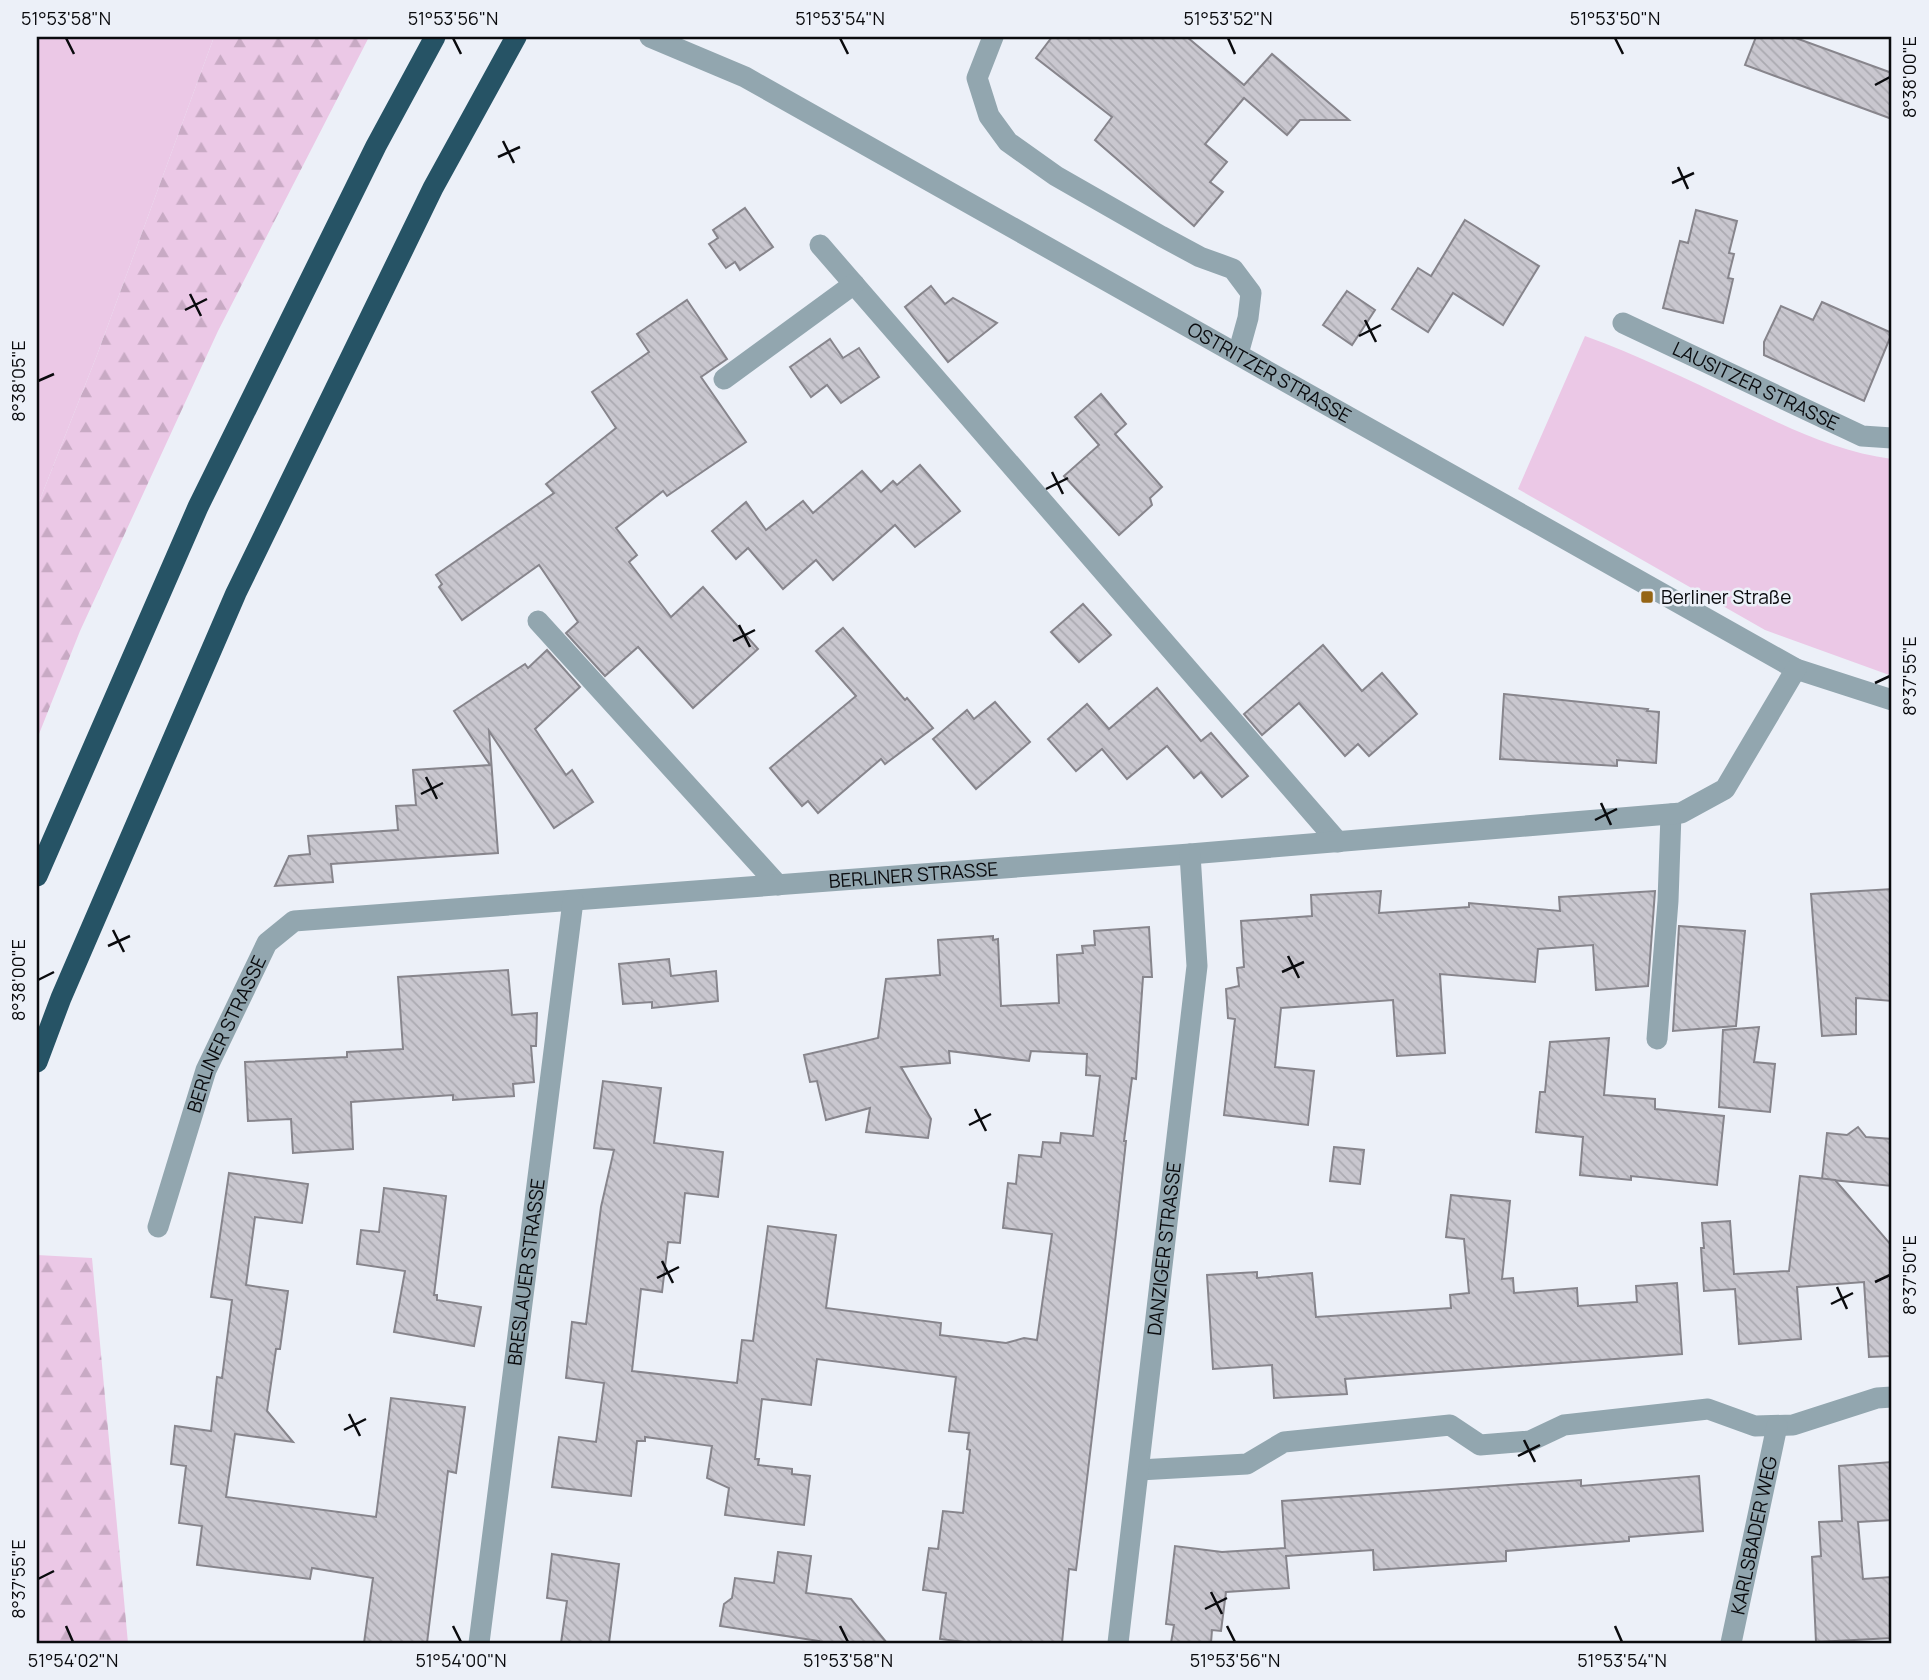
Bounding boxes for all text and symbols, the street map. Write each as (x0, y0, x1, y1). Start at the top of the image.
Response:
text: 51°53'58"N (21, 6, 111, 30)
text: 51°53'56"N (408, 6, 498, 30)
text: 51°53'54"N (795, 6, 885, 30)
text: 51°53'52"N (1183, 6, 1273, 30)
text: 51°53'50"N (1570, 6, 1660, 30)
text: 8°38'00"E (1897, 36, 1921, 118)
street label: OSTRITZER STRASSE (1183, 316, 1356, 429)
street label: LAUSITZER STRASSE (1668, 335, 1843, 436)
text: 8°38'05"E (6, 340, 30, 422)
place label: Berliner Straße (1661, 584, 1791, 610)
marker: Berliner Straße (1639, 589, 1655, 605)
text: 8°37'55"E (1897, 636, 1921, 716)
street label: BERLINER STRASSE (828, 855, 999, 894)
text: 8°38'00"E (6, 939, 30, 1021)
street label: BERLINER STRASSE (181, 951, 272, 1116)
street label: DANZIGER STRASSE (1141, 1160, 1187, 1337)
street label: BRESLAUER STRASSE (501, 1177, 551, 1367)
text: 8°37'50"E (1897, 1235, 1921, 1315)
street label: KARLSBADER WEG (1724, 1454, 1783, 1617)
text: 8°37'55"E (6, 1539, 30, 1619)
text: 51°54'02"N (28, 1648, 118, 1672)
text: 51°54'00"N (415, 1648, 507, 1672)
text: 51°53'58"N (803, 1648, 893, 1672)
text: 51°53'56"N (1190, 1648, 1280, 1672)
text: 51°53'54"N (1577, 1648, 1667, 1672)

